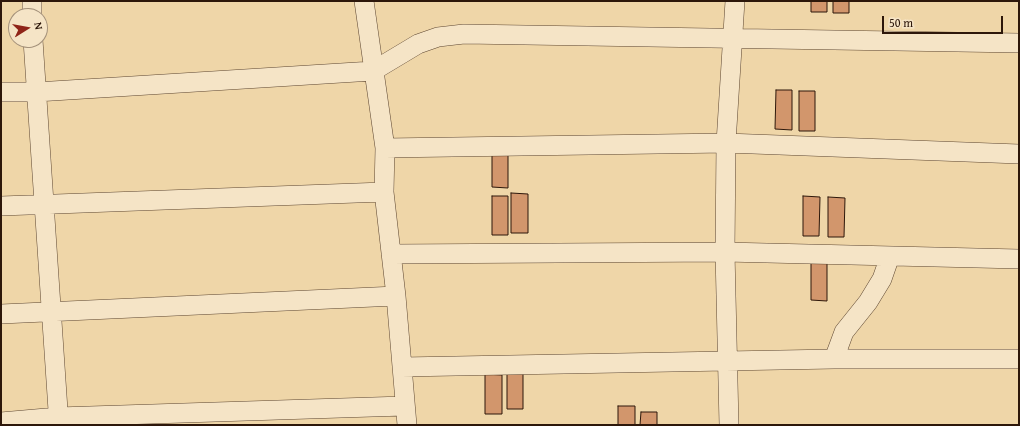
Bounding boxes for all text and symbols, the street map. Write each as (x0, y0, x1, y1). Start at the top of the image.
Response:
north arrow (8, 8, 48, 48)
scale bar (884, 8, 1005, 34)
text: 50 m (889, 14, 913, 31)
text: N (30, 21, 47, 31)

